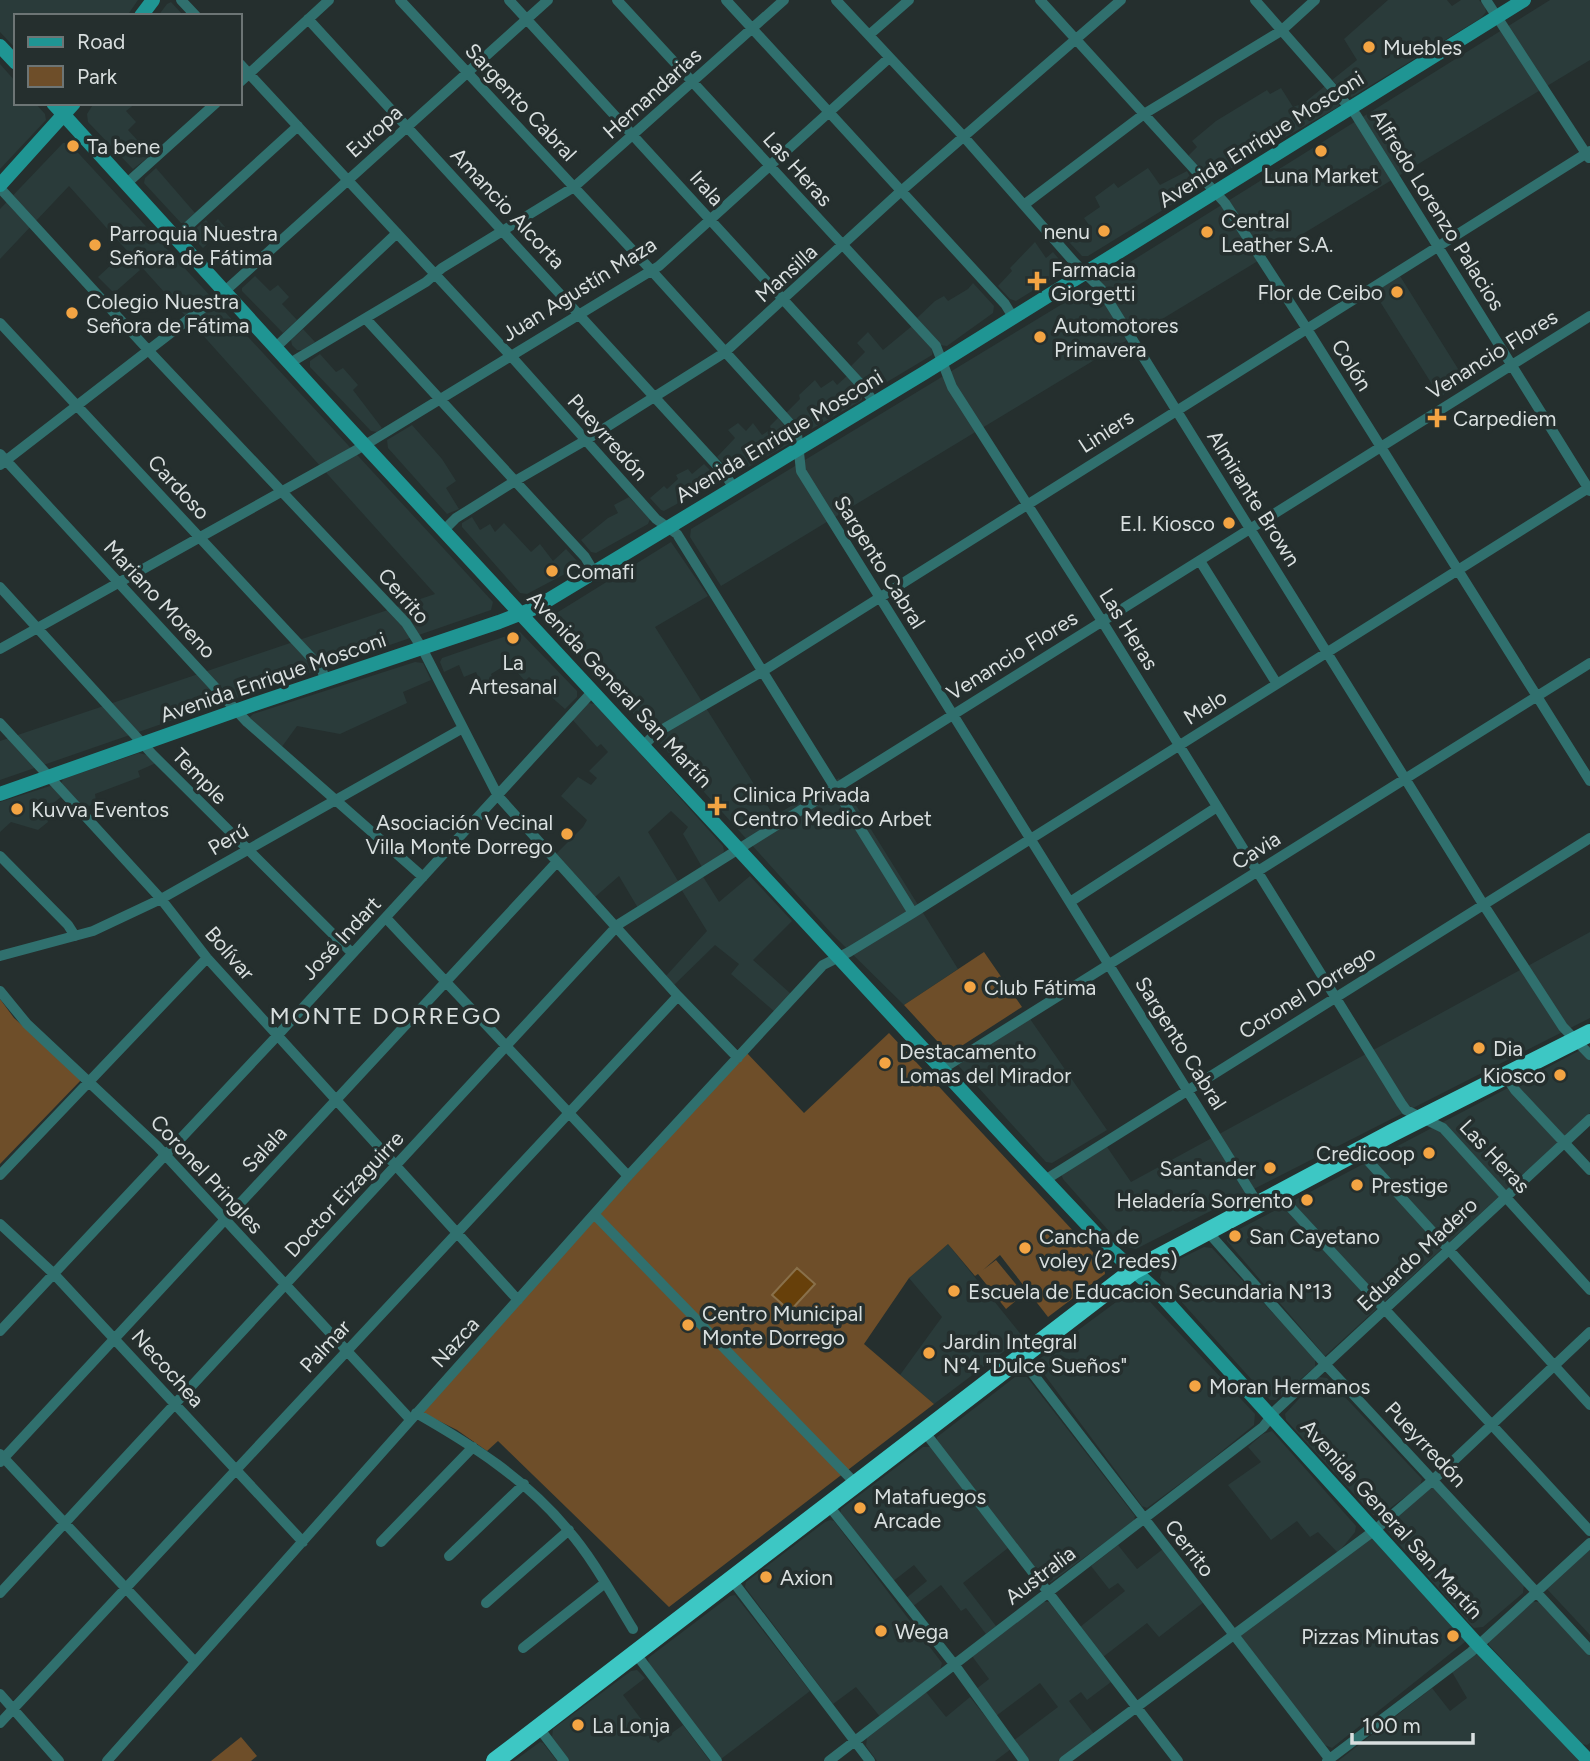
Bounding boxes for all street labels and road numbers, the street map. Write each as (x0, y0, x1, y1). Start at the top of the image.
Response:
street label: Sargento Cabral (460, 38, 582, 166)
street label: Hernandarias (598, 42, 706, 144)
street label: Avenida Enrique Mosconi (1154, 65, 1368, 213)
street label: Europa (341, 99, 407, 163)
street label: Alfredo Lorenzo Palacios (1366, 105, 1510, 315)
street label: Las Heras (758, 127, 838, 211)
street label: Amancio Alcorta (446, 142, 570, 274)
street label: Irala (685, 165, 729, 211)
street label: Juan Agustín Maza (497, 231, 661, 347)
street label: Mansilla (750, 239, 822, 307)
street label: Venancio Flores (1422, 304, 1562, 404)
street label: Colón (1327, 335, 1377, 395)
street label: Avenida Enrique Mosconi (671, 364, 887, 508)
street label: Pueyrredón (563, 389, 653, 485)
street label: Liniers (1074, 404, 1138, 458)
street label: Almirante Brown (1202, 425, 1306, 571)
street label: Cardoso (143, 449, 215, 525)
street label: Sargento Cabral (829, 491, 931, 633)
street label: Mariano Moreno (99, 535, 221, 663)
street label: Cerrito (373, 563, 435, 629)
street label: Las Heras (1094, 584, 1164, 674)
street label: Avenida General San Martín (522, 585, 718, 793)
street label: Venancio Flores (942, 605, 1082, 705)
street label: Avenida Enrique Mosconi (157, 627, 389, 727)
street label: Melo (1179, 684, 1231, 730)
street label: Temple (167, 743, 233, 809)
street label: Perú (203, 818, 253, 860)
street label: Cavia (1227, 826, 1285, 874)
street label: José Indart (296, 891, 386, 985)
street label: Bolívar (200, 921, 260, 985)
street label: Coronel Dorrego (1234, 940, 1380, 1044)
street label: Sargento Cabral (1130, 972, 1232, 1114)
street label: Coronel Pringles (145, 1109, 269, 1239)
street label: Las Heras (1455, 1114, 1535, 1198)
street label: Salala (236, 1121, 292, 1177)
street label: Doctor Eizaguirre (279, 1126, 409, 1262)
street label: Eduardo Madero (1352, 1192, 1482, 1316)
street label: Nazca (426, 1312, 484, 1372)
street label: Palmar (294, 1314, 356, 1378)
street label: Necochea (126, 1324, 210, 1412)
street label: Pueyrredón (1380, 1396, 1472, 1492)
street label: Avenida General San Martín (1296, 1414, 1488, 1624)
street label: Cerrito (1160, 1514, 1220, 1582)
street label: Australia (1000, 1540, 1080, 1610)

